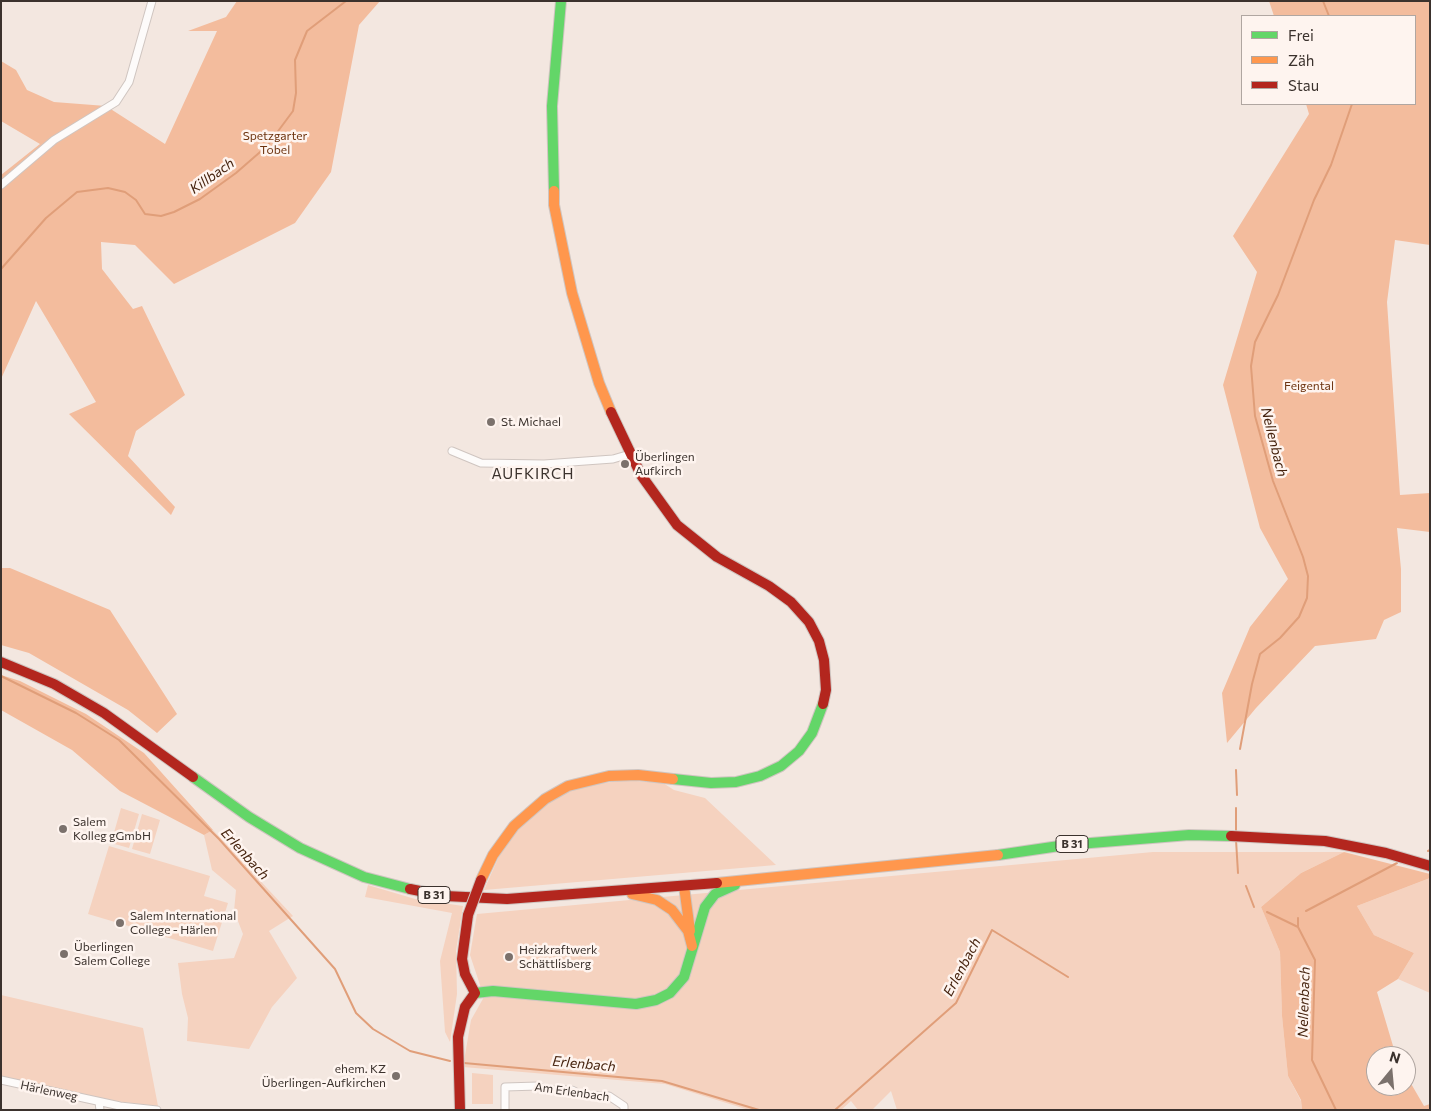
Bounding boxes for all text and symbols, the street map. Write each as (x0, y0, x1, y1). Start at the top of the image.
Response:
legend (1241, 15, 1416, 105)
text: Frei (1288, 26, 1314, 44)
text: Zäh (1288, 51, 1314, 69)
text: Stau (1288, 76, 1319, 94)
park label: Spetzgarter Tobel (243, 129, 307, 157)
water label: Killbach (186, 155, 238, 197)
park label: Feigental (1284, 379, 1334, 393)
water label: Nellenbach (1257, 406, 1291, 478)
place label: St. Michael (501, 415, 561, 429)
marker: St. Michael (485, 416, 497, 428)
place label: Überlingen Aufkirch (635, 450, 695, 478)
marker: Überlingen Aufkirch (619, 458, 631, 470)
district label: AUFKIRCH (490, 465, 576, 483)
place label: Salem Kolleg gGmbH (73, 815, 151, 843)
marker: Salem Kolleg gGmbH (57, 823, 69, 835)
water label: Erlenbach (218, 825, 272, 883)
road number: B 31 (1056, 836, 1088, 852)
road number: B 31 (418, 886, 450, 904)
place label: Salem International College - Härlen (130, 909, 236, 937)
marker: Salem International College - Härlen (114, 917, 126, 929)
water label: Erlenbach (940, 935, 984, 999)
place label: Überlingen Salem College (74, 940, 150, 968)
place label: Heizkraftwerk Schättlisberg (519, 943, 598, 971)
marker: Überlingen Salem College (58, 948, 70, 960)
marker: Heizkraftwerk Schättlisberg (503, 951, 515, 963)
water label: Nellenbach (1294, 966, 1314, 1038)
north arrow (1366, 1046, 1416, 1096)
text: N (1388, 1047, 1403, 1067)
water label: Erlenbach (552, 1053, 616, 1075)
place label: ehem. KZ Überlingen-Aufkirchen (262, 1062, 386, 1090)
marker: ehem. KZ Überlingen-Aufkirchen (390, 1070, 402, 1082)
street label: Härlenweg (19, 1078, 79, 1104)
street label: Am Erlenbach (534, 1080, 610, 1104)

